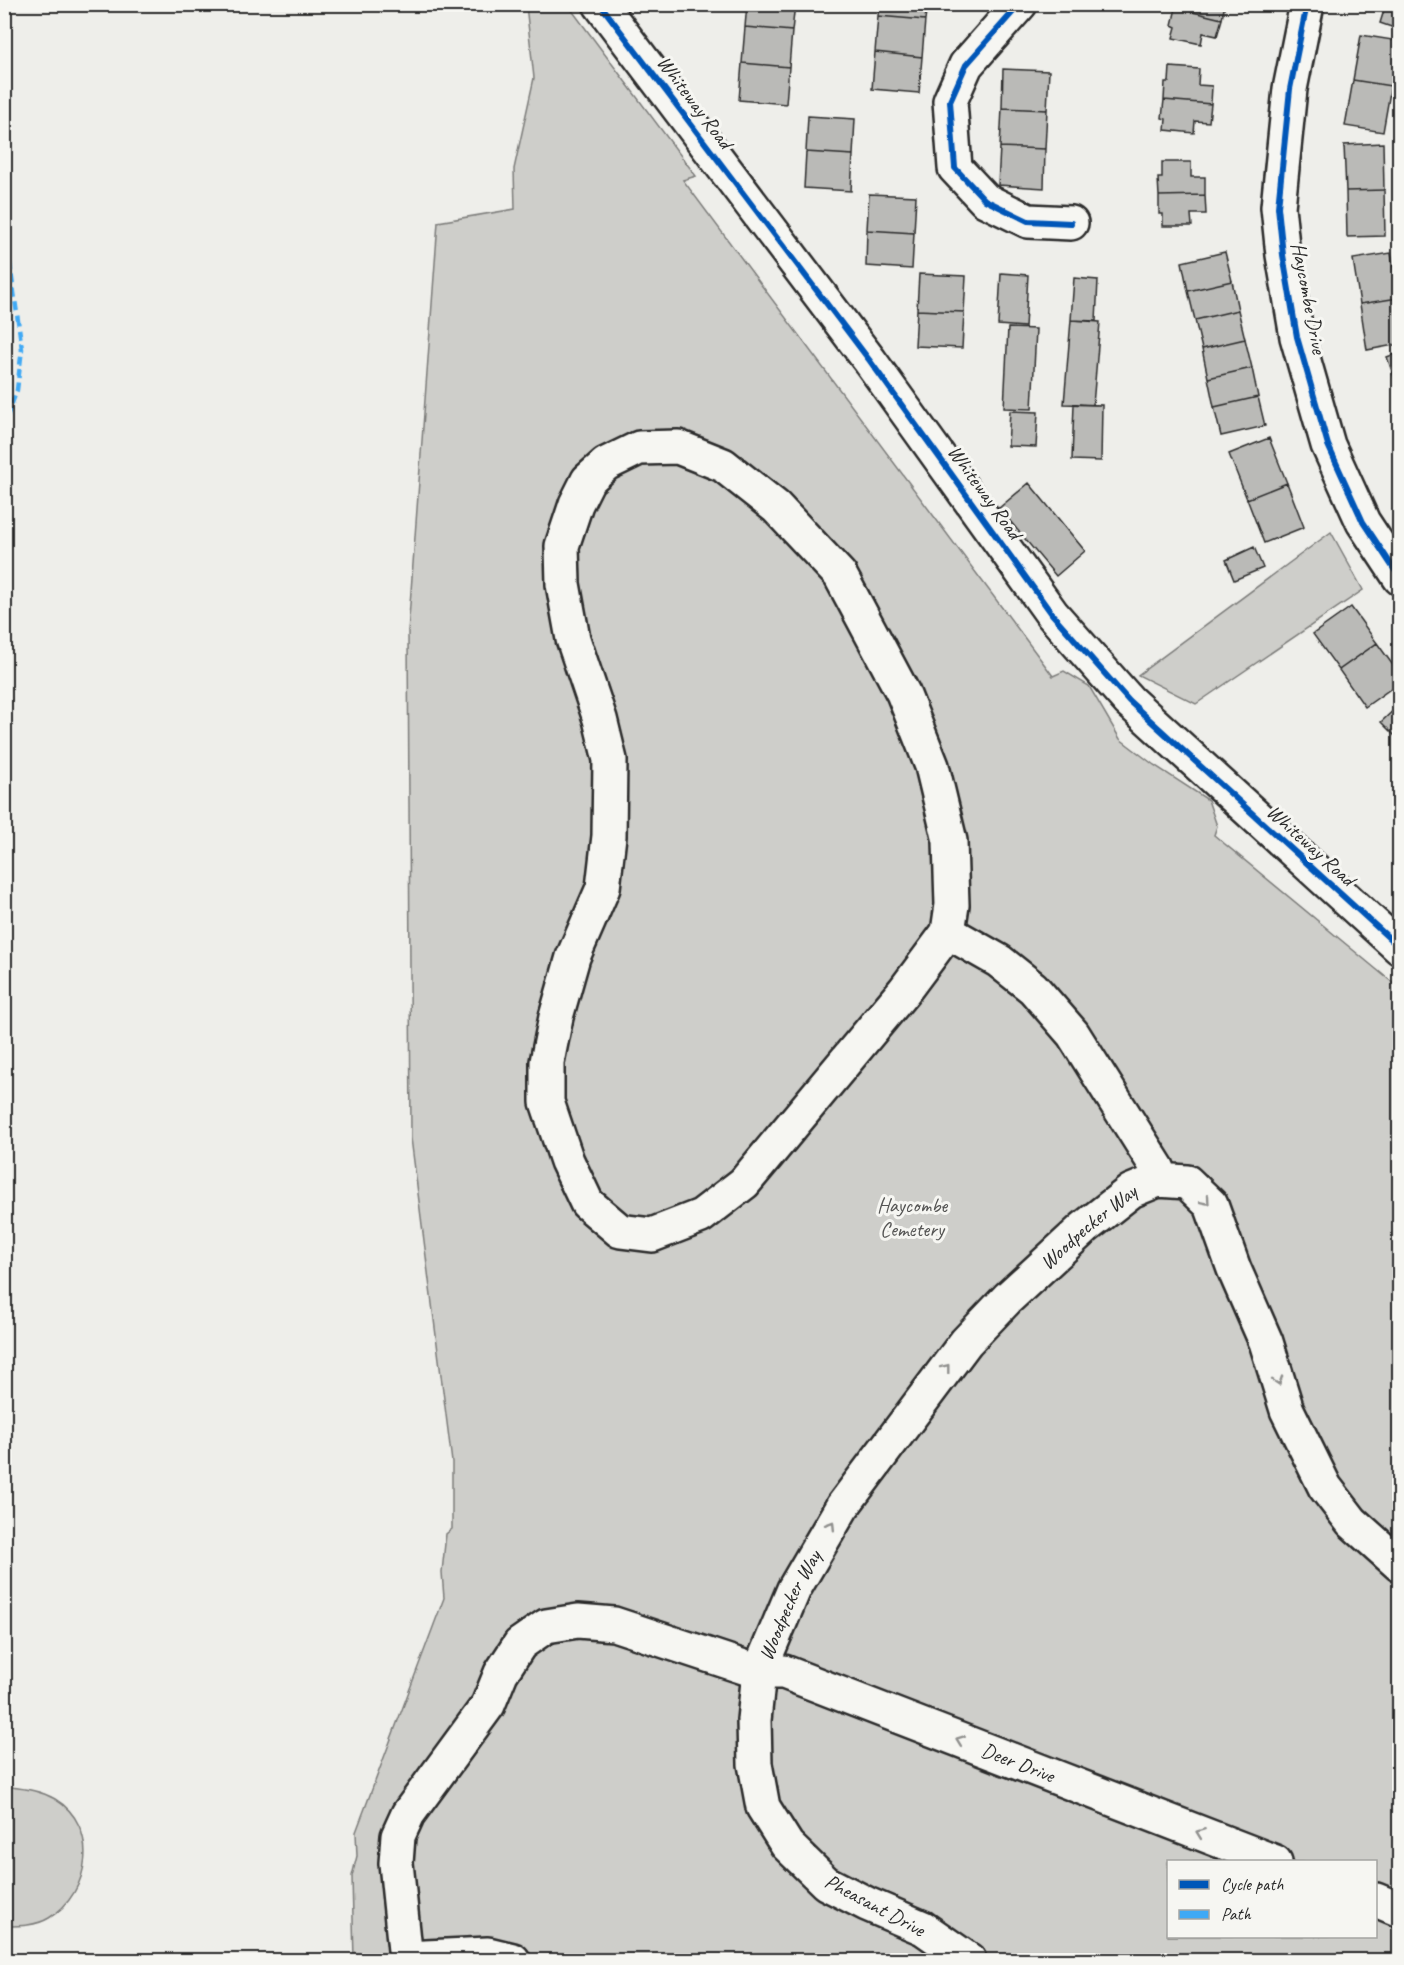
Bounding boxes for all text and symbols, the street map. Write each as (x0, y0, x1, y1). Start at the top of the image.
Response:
street label: Whiteway Road (651, 50, 741, 157)
street label: Haycombe Drive (1285, 240, 1333, 357)
street label: Whiteway Road (942, 440, 1030, 547)
street label: Whiteway Road (1261, 799, 1363, 894)
street label: Woodpecker Way (1034, 1177, 1143, 1275)
park label: Haycombe Cemetery (877, 1192, 948, 1242)
one-way arrow (1199, 1194, 1210, 1205)
one-way arrow (939, 1363, 950, 1374)
one-way arrow (1271, 1375, 1283, 1386)
one-way arrow (823, 1521, 835, 1531)
street label: Woodpecker Way (752, 1544, 828, 1664)
one-way arrow (955, 1735, 966, 1747)
street label: Deer Drive (978, 1737, 1060, 1789)
one-way arrow (1196, 1828, 1207, 1840)
legend (1167, 1860, 1377, 1938)
street label: Pheasant Drive (821, 1868, 931, 1943)
text: Cycle path (1221, 1873, 1284, 1895)
text: Path (1221, 1903, 1251, 1925)

